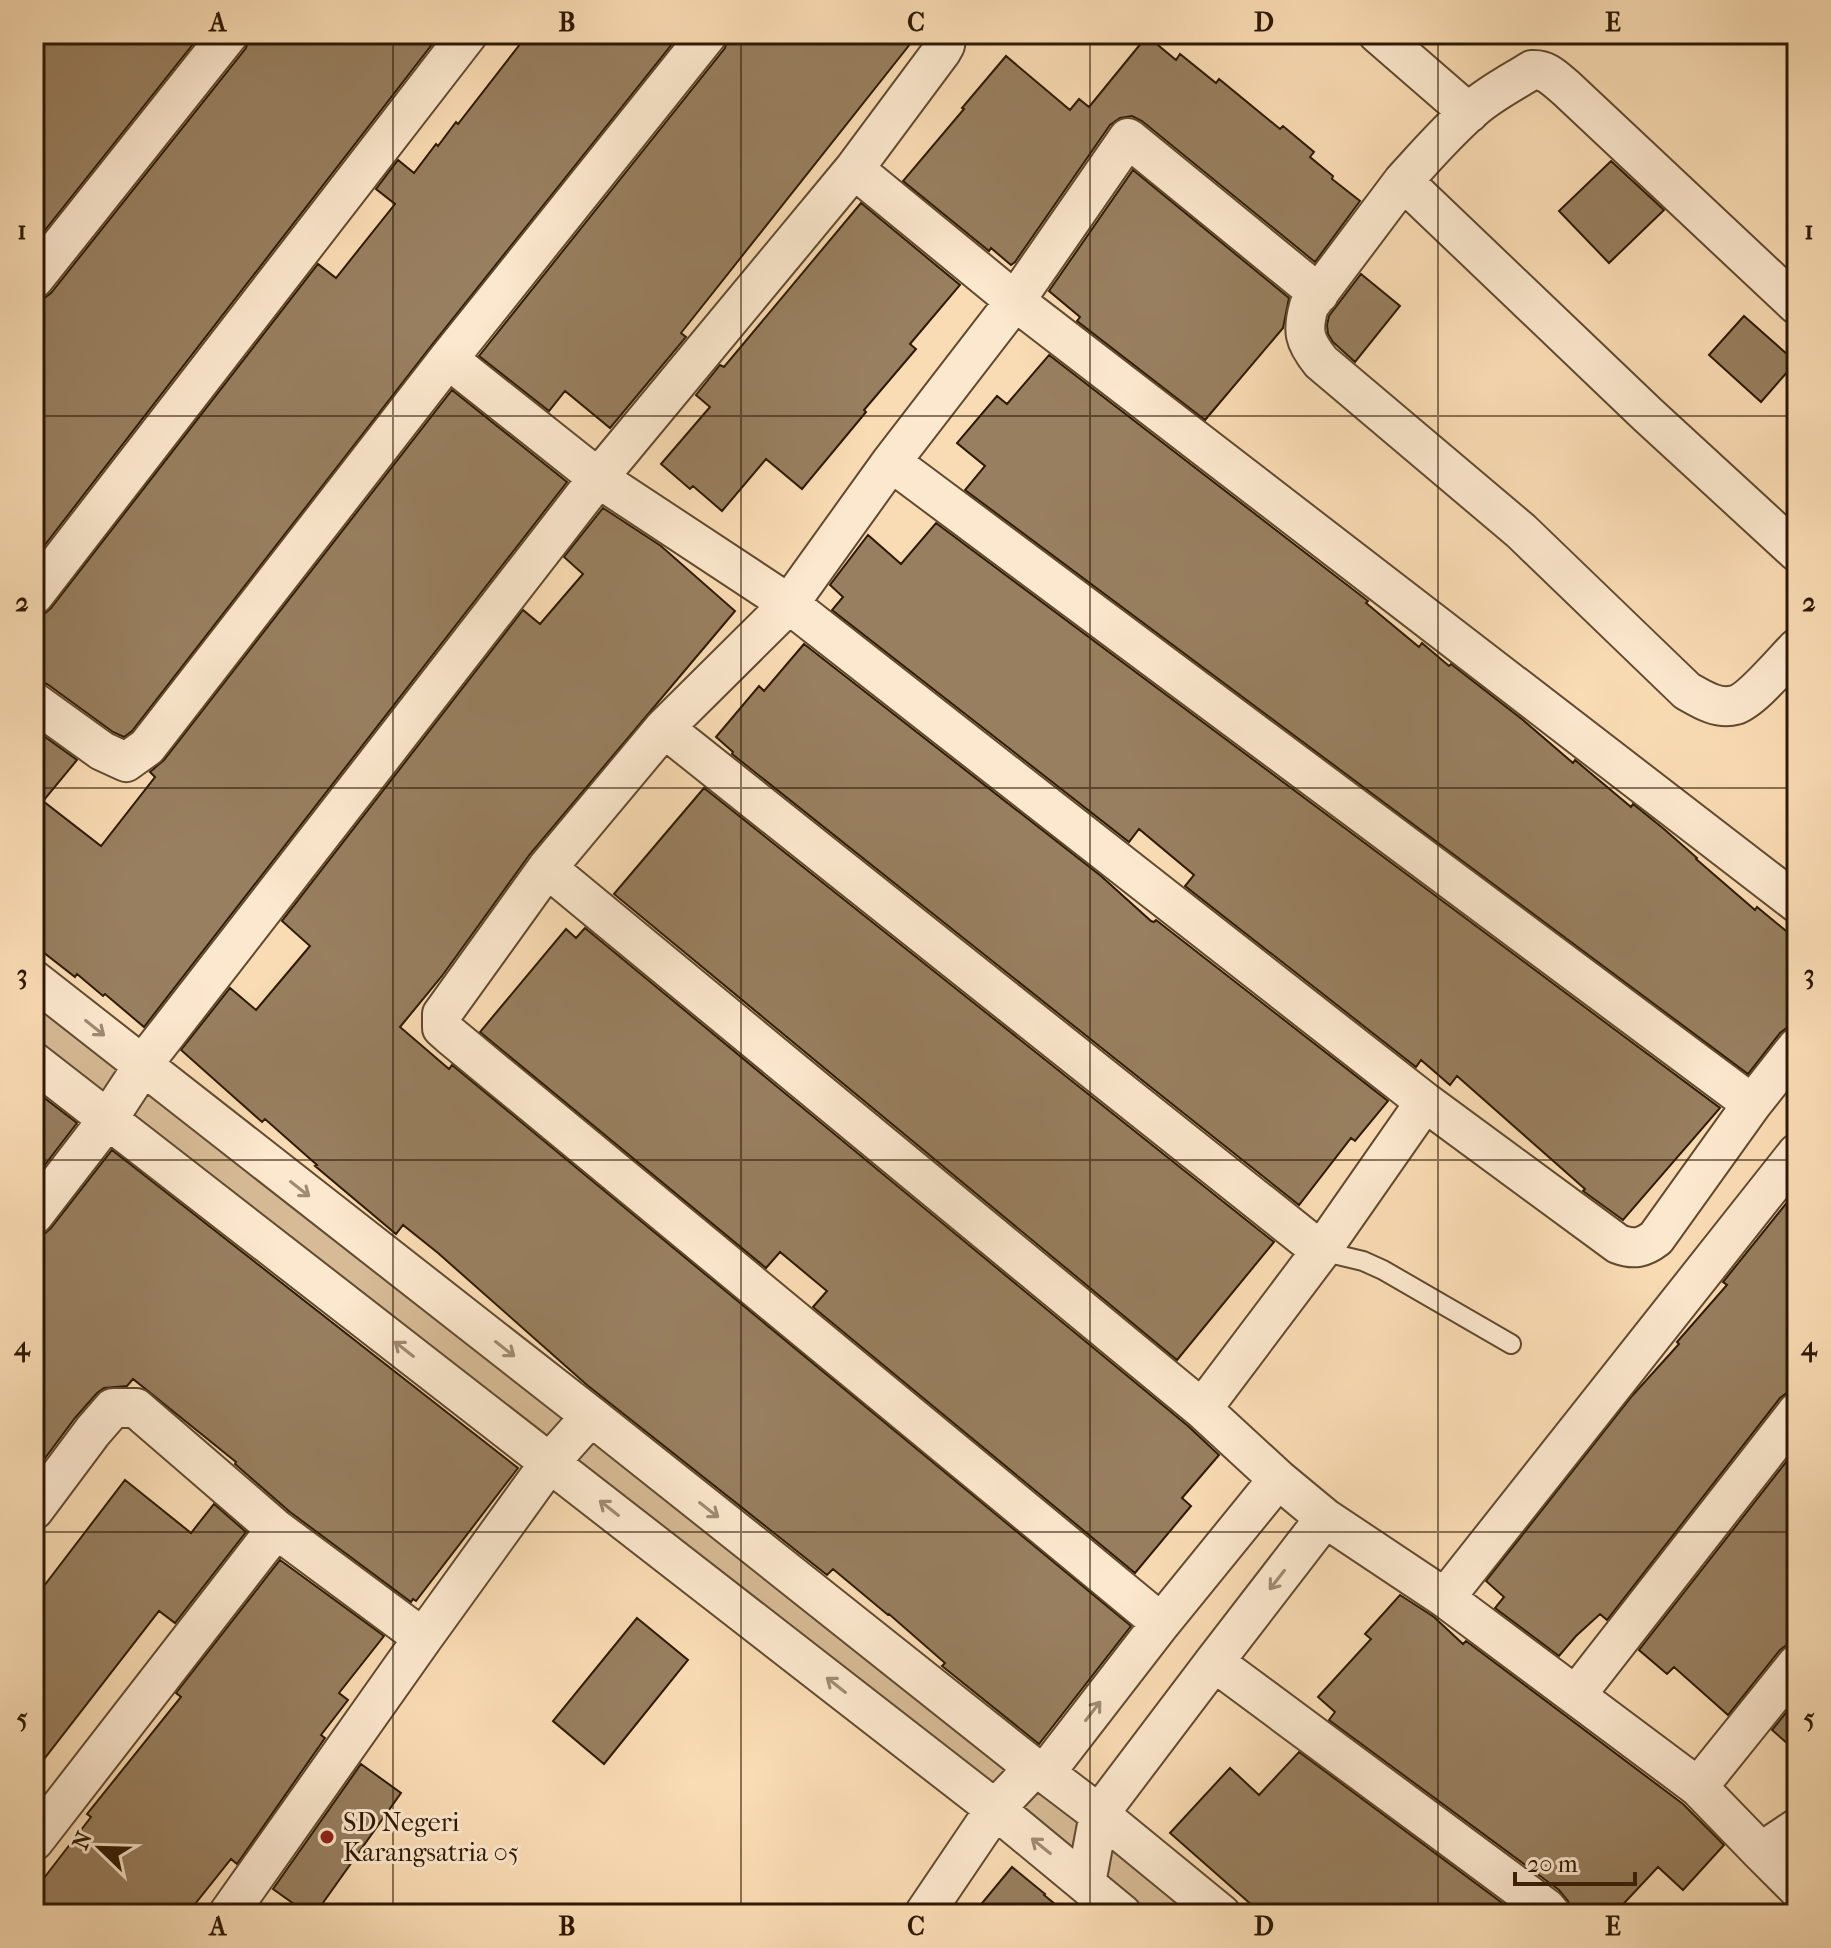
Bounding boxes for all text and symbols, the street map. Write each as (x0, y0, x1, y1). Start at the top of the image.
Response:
text: A (208, 7, 228, 38)
text: B (559, 7, 576, 38)
text: C (907, 7, 925, 38)
text: D (1254, 7, 1274, 38)
text: E (1605, 7, 1621, 38)
text: 1 (17, 215, 27, 246)
text: 1 (1804, 215, 1814, 246)
text: 2 (15, 587, 29, 618)
text: 2 (1802, 587, 1816, 618)
text: 3 (17, 959, 27, 990)
text: 3 (1804, 959, 1814, 990)
one-way arrow (84, 1020, 105, 1037)
one-way arrow (289, 1180, 310, 1197)
text: 4 (13, 1331, 31, 1363)
text: 4 (1800, 1331, 1818, 1363)
one-way arrow (394, 1340, 415, 1357)
one-way arrow (494, 1340, 515, 1357)
one-way arrow (599, 1500, 620, 1517)
one-way arrow (698, 1501, 719, 1518)
one-way arrow (1269, 1569, 1286, 1590)
one-way arrow (826, 1677, 847, 1694)
one-way arrow (1084, 1701, 1101, 1723)
text: 5 (16, 1703, 28, 1734)
text: 5 (1803, 1703, 1815, 1734)
place label: SD Negeri Karangsatria 05 (343, 1807, 519, 1868)
north arrow (60, 1808, 140, 1888)
text: N (67, 1828, 98, 1853)
marker: SD Negeri Karangsatria 05 (318, 1828, 336, 1846)
scale bar (1515, 1836, 1635, 1886)
one-way arrow (1031, 1837, 1052, 1855)
text: 20 m (1527, 1850, 1578, 1878)
text: A (208, 1911, 228, 1942)
text: B (559, 1911, 576, 1942)
text: C (907, 1911, 925, 1942)
text: D (1254, 1911, 1274, 1942)
text: E (1605, 1911, 1621, 1942)

